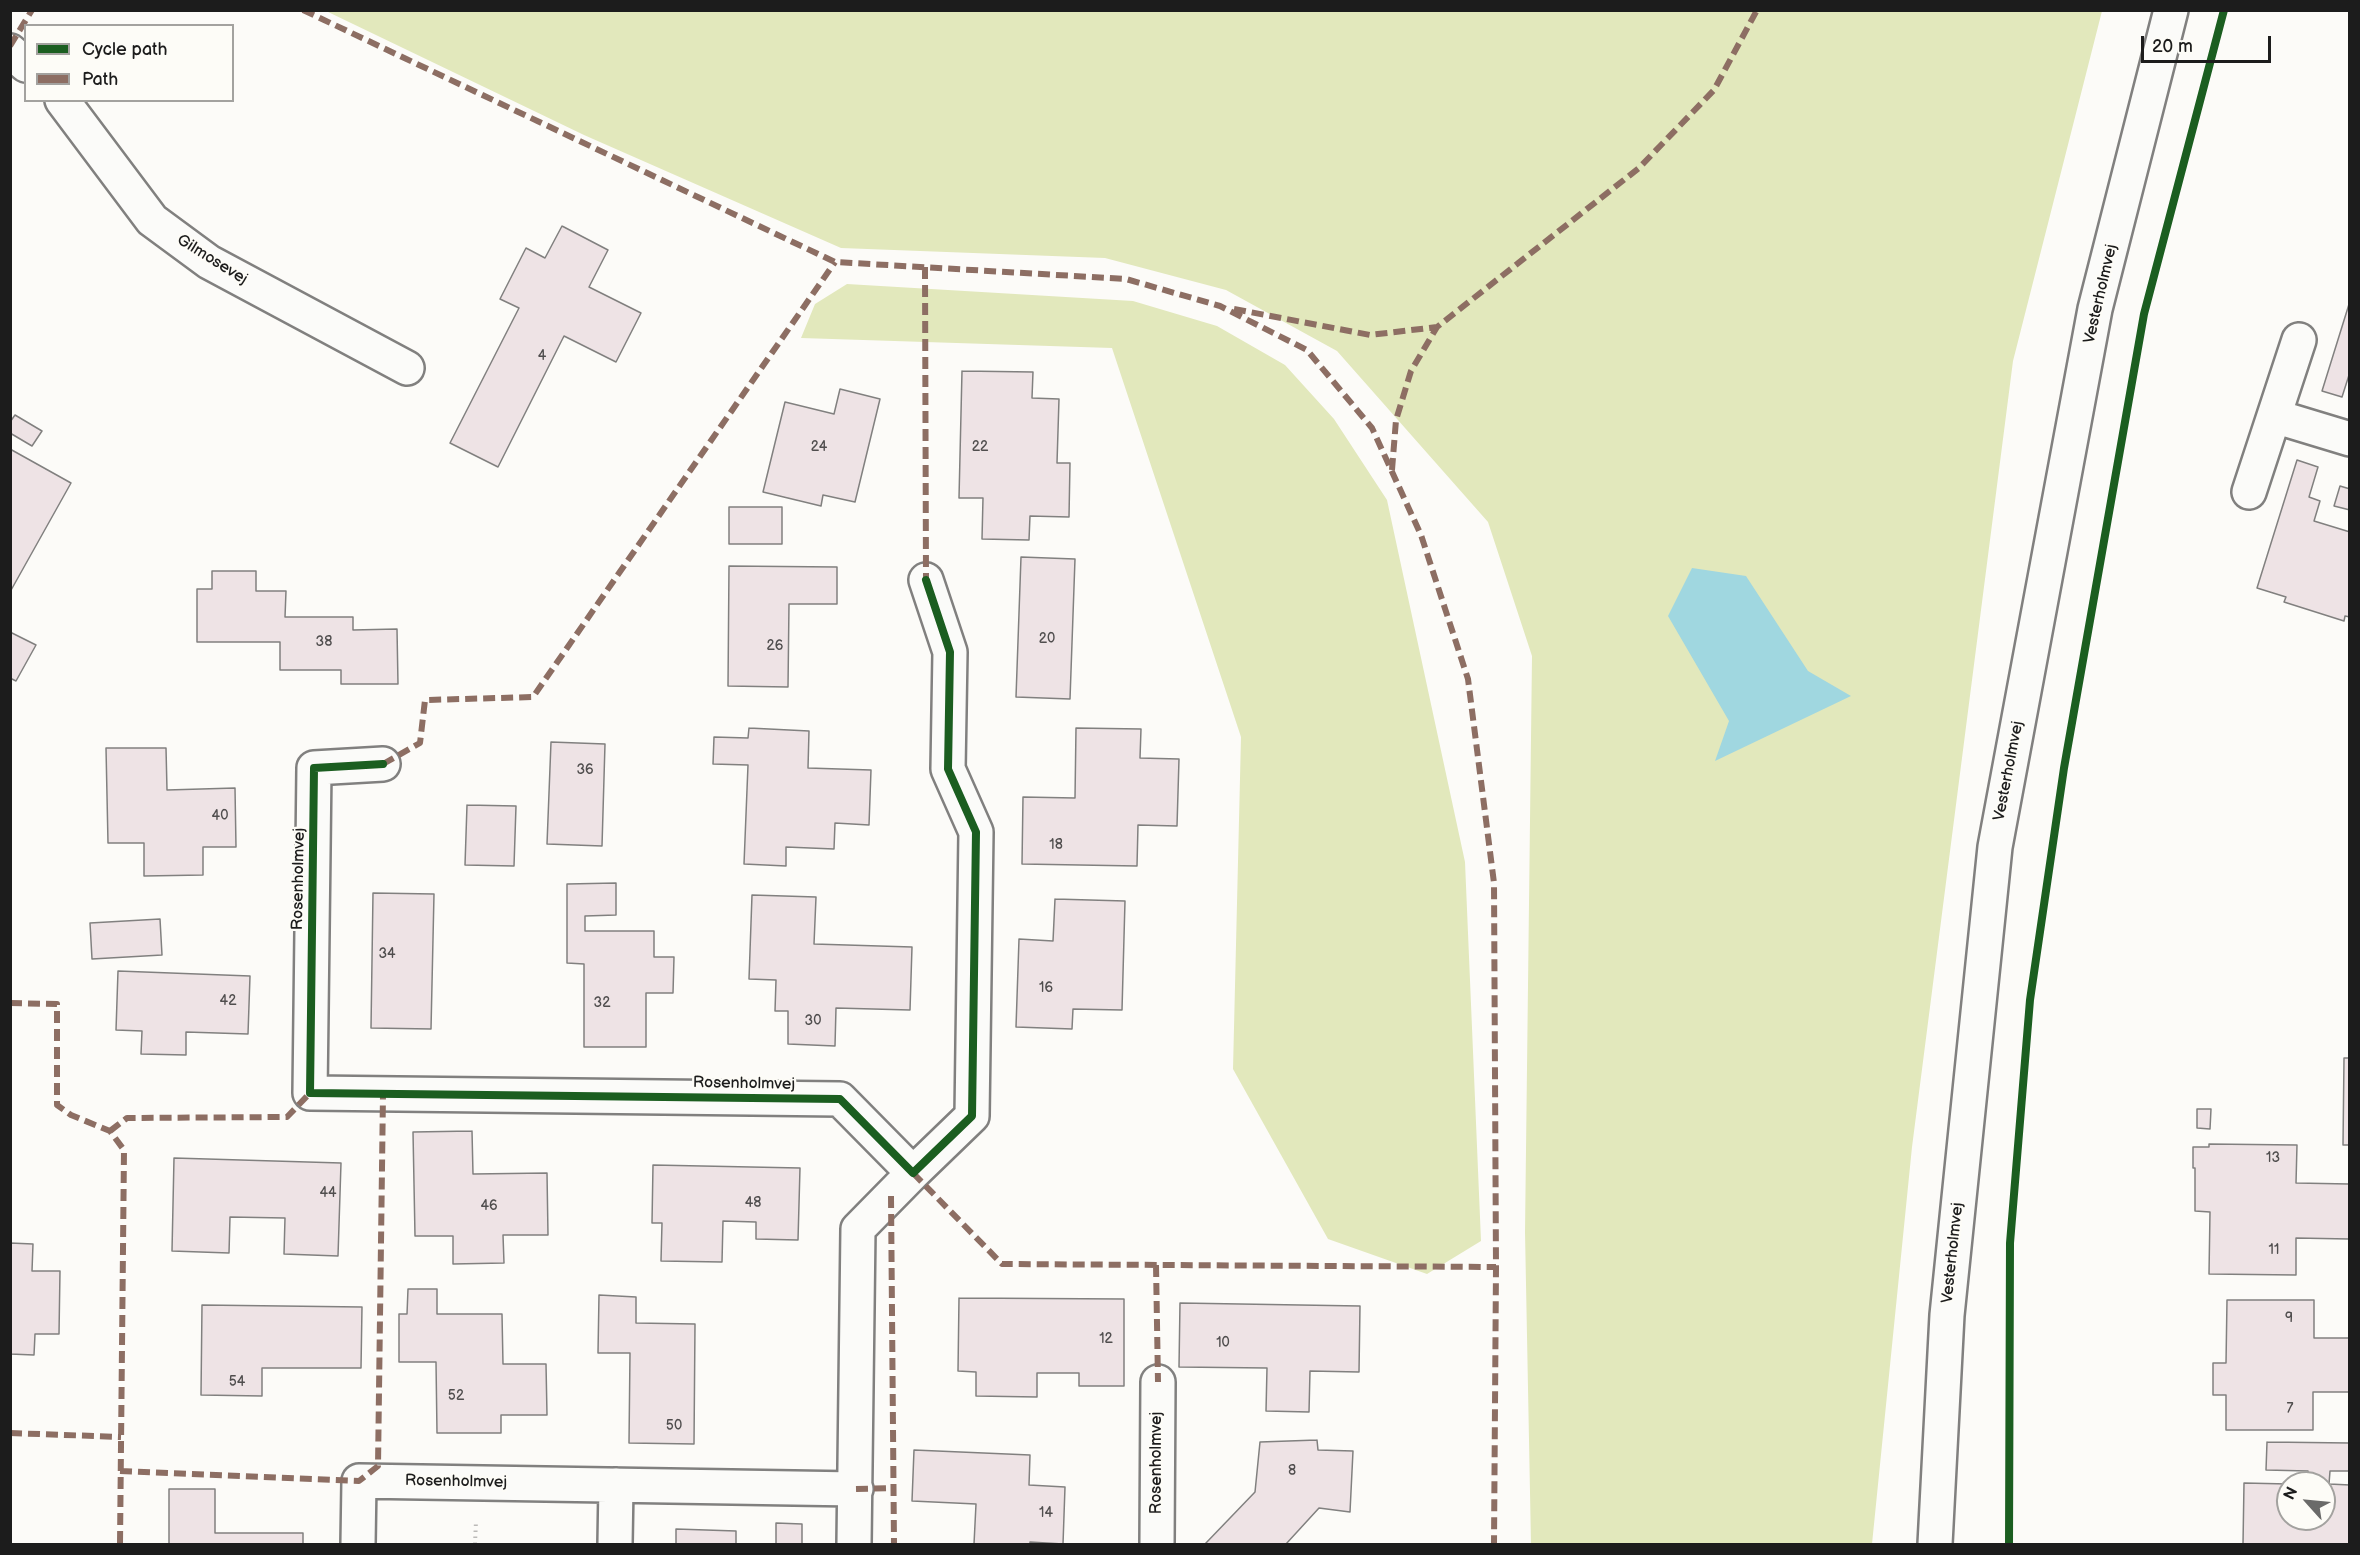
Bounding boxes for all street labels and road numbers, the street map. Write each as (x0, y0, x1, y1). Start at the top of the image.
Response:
street label: Gilmosevej (173, 231, 251, 289)
street label: Vesterholmvej (2080, 242, 2122, 346)
street label: Vesterholmvej (1990, 719, 2028, 823)
street label: Rosenholmvej (289, 828, 309, 930)
street label: Rosenholmvej (693, 1074, 795, 1094)
street label: Vesterholmvej (1938, 1202, 1968, 1304)
street label: Rosenholmvej (1147, 1412, 1167, 1514)
street label: Rosenholmvej (405, 1472, 507, 1492)

